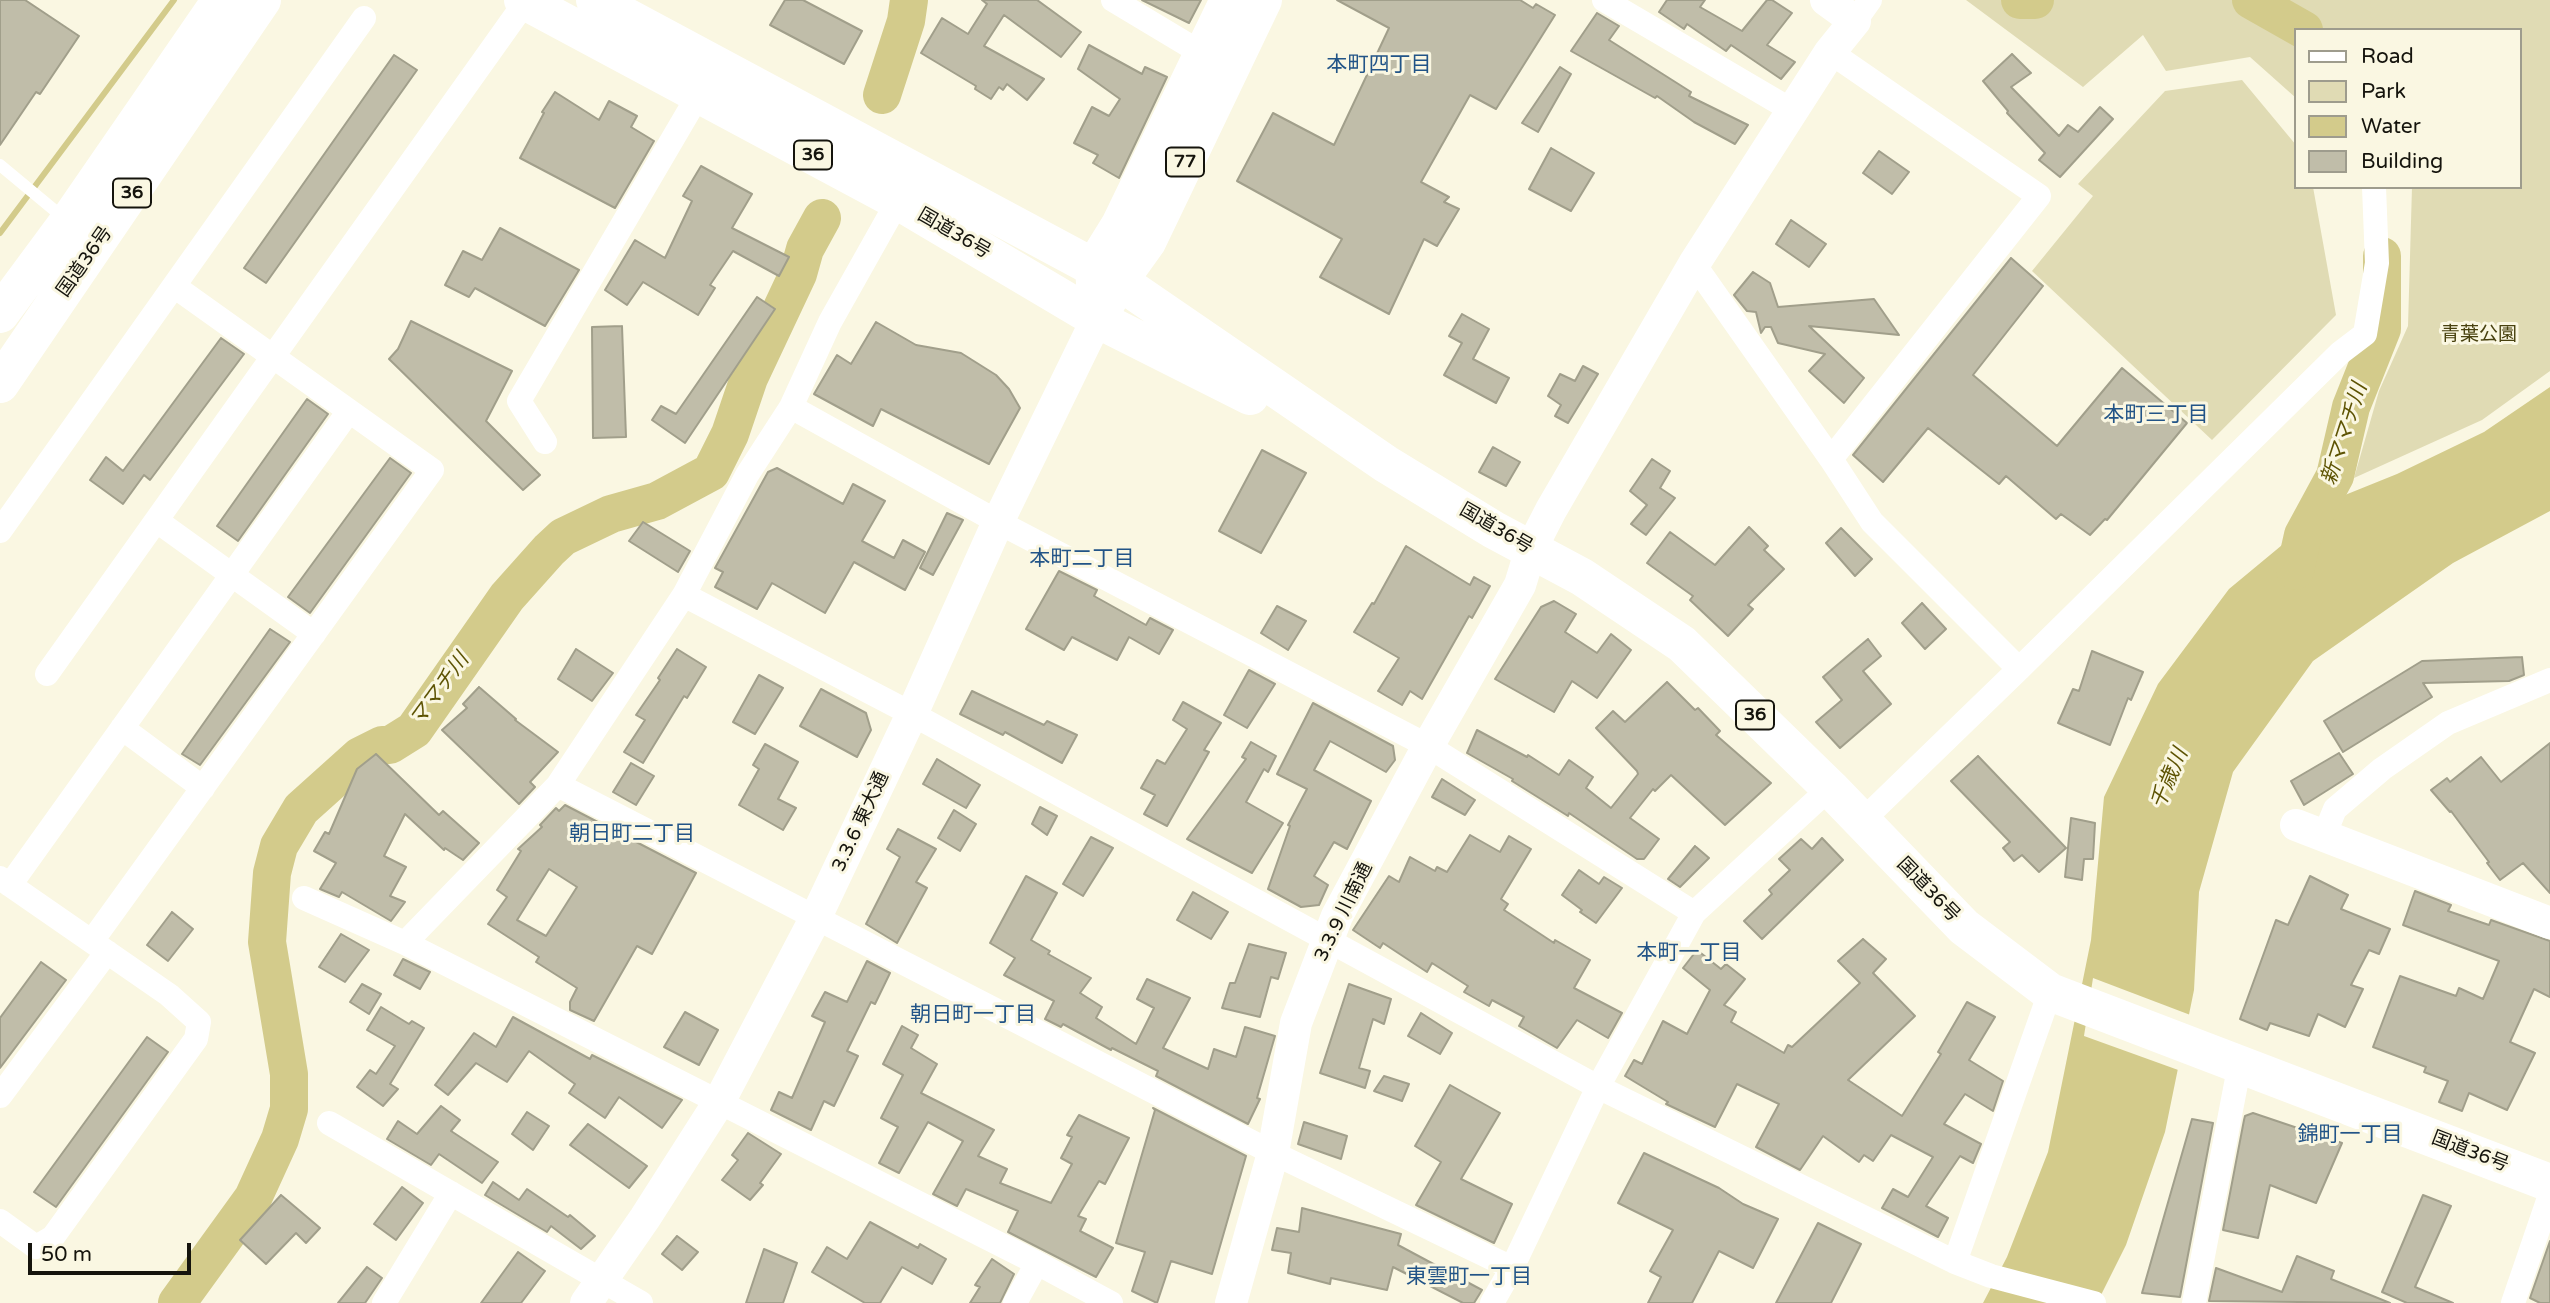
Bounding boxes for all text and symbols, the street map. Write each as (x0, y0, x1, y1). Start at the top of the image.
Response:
legend (2294, 28, 2522, 189)
text: Road (2361, 44, 2414, 69)
district label: 本町四丁目 (1327, 52, 1431, 78)
text: Park (2361, 79, 2406, 104)
text: Water (2361, 114, 2421, 139)
road number: 36 (794, 140, 832, 170)
road number: 77 (1166, 148, 1204, 176)
text: Building (2361, 149, 2443, 174)
road number: 36 (113, 178, 151, 208)
street label: 国道36号 (913, 204, 995, 264)
street label: 国道36号 (52, 222, 118, 302)
park label: 青葉公園 (2441, 324, 2517, 346)
water label: 新ママチ川 (2317, 380, 2373, 488)
district label: 本町三丁目 (2104, 402, 2208, 428)
street label: 国道36号 (1455, 499, 1537, 559)
district label: 本町二丁目 (1030, 546, 1134, 572)
water label: ママチ川 (405, 649, 475, 731)
road number: 36 (1736, 700, 1774, 730)
water label: 千歳川 (2146, 745, 2194, 813)
street label: 3.3.6 東大通 (828, 768, 894, 876)
district label: 朝日町二丁目 (569, 821, 695, 847)
street label: 国道36号 (1892, 853, 1964, 927)
street label: 3.3.9 川南通 (1310, 859, 1378, 965)
district label: 本町一丁目 (1637, 940, 1741, 966)
district label: 朝日町一丁目 (910, 1002, 1036, 1028)
district label: 錦町一丁目 (2298, 1122, 2402, 1148)
street label: 国道36号 (2428, 1127, 2512, 1177)
scale bar (32, 1230, 194, 1274)
text: 50 m (41, 1242, 92, 1267)
district label: 東雲町一丁目 (1406, 1264, 1532, 1290)

